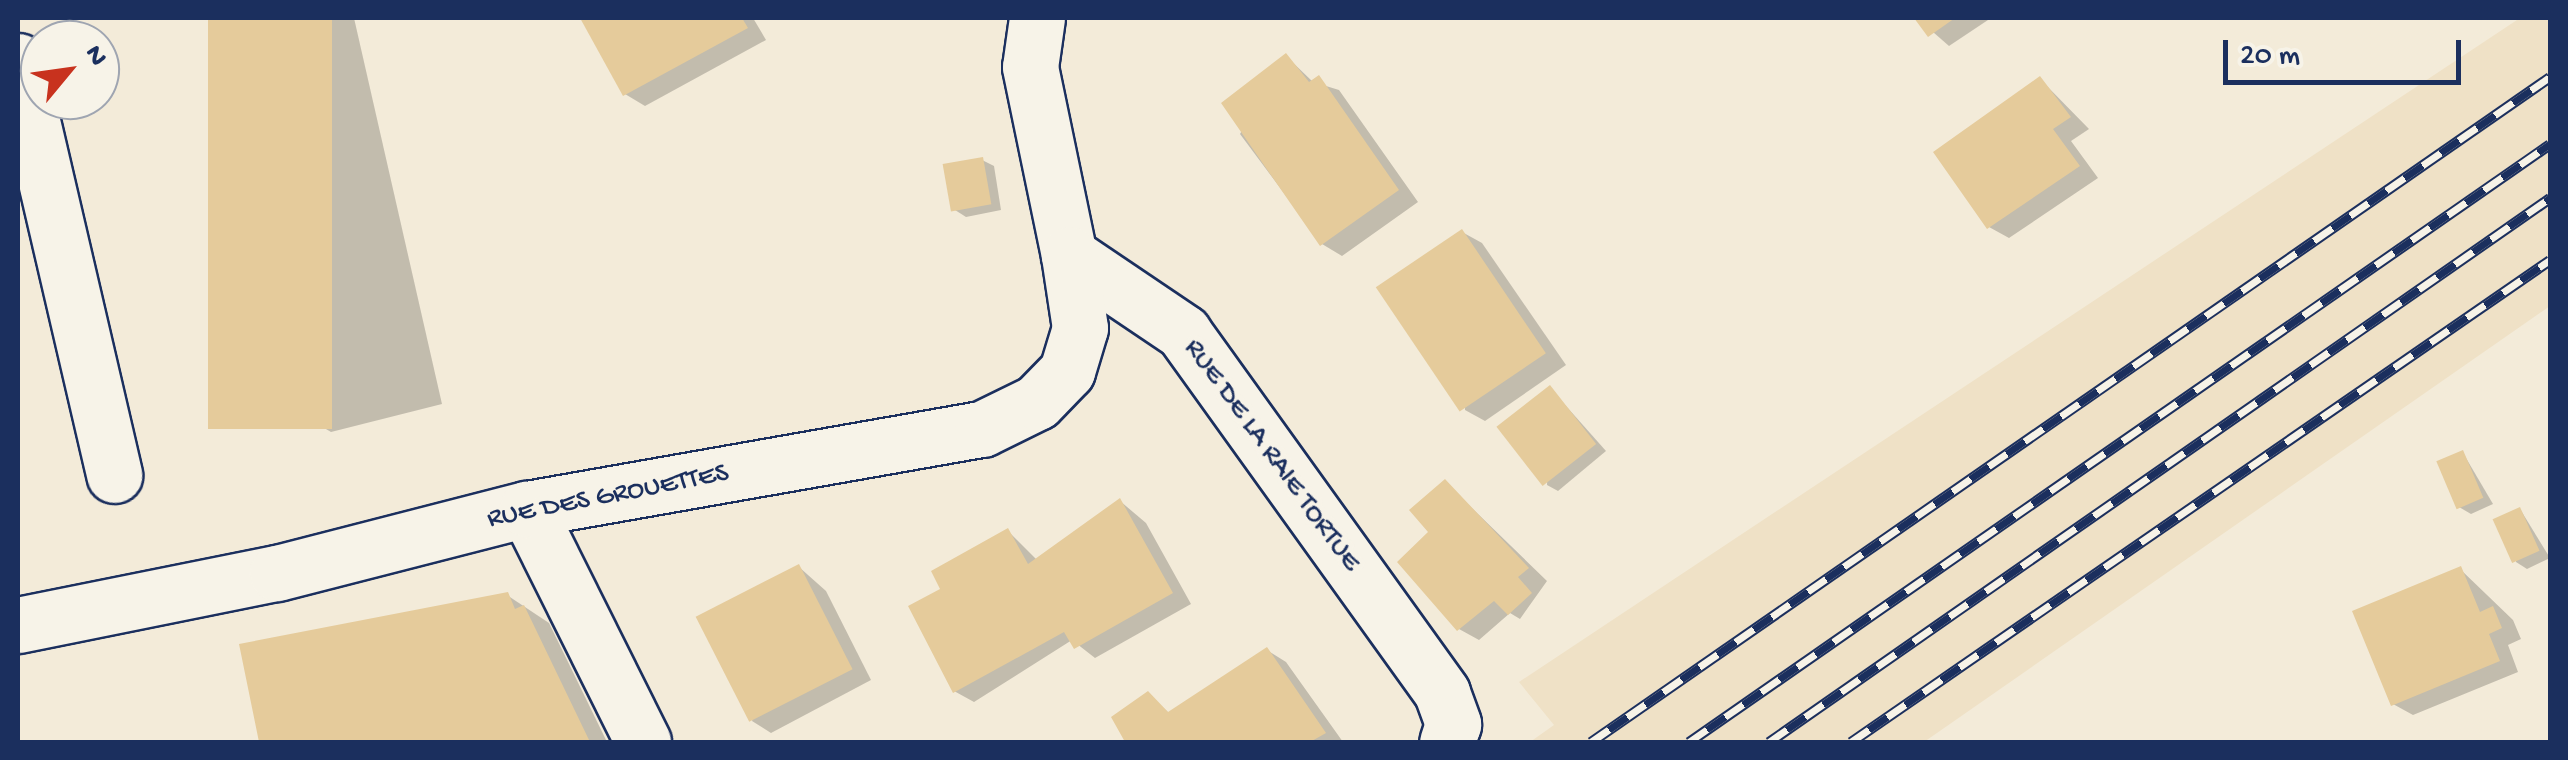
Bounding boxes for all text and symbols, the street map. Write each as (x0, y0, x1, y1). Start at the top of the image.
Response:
north arrow (20, 20, 120, 120)
scale bar (2228, 20, 2466, 82)
text: N (76, 40, 114, 72)
text: 20 m (2240, 40, 2300, 75)
street label: RUE DE LA RAIE TORTUE (1175, 333, 1367, 579)
street label: RUE DES GROUETTES (485, 457, 731, 537)

